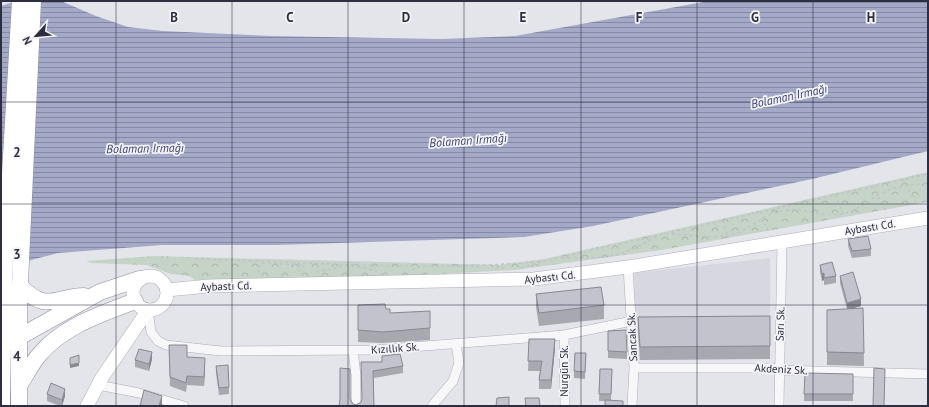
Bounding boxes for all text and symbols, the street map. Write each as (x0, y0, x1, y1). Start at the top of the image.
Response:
text: B (170, 9, 178, 26)
text: C (286, 9, 294, 26)
text: D (402, 9, 410, 26)
text: E (520, 9, 527, 26)
text: F (636, 9, 643, 26)
text: G (751, 9, 759, 26)
text: H (867, 9, 875, 26)
north arrow (16, 16, 56, 56)
text: N (19, 34, 35, 47)
water label: Bolaman Irmağı (749, 81, 829, 111)
water label: Bolaman Irmağı (429, 130, 507, 150)
water label: Bolaman Irmağı (106, 140, 184, 156)
text: 2 (13, 144, 21, 161)
street label: Aybastı Cd. (844, 216, 896, 238)
text: 3 (13, 246, 21, 263)
street label: Aybastı Cd. (524, 267, 576, 287)
street label: Aybastı Cd. (200, 278, 252, 294)
street label: Sarı Sk. (772, 307, 788, 341)
street label: Sancak Sk. (624, 312, 640, 362)
street label: Kızıllık Sk. (370, 339, 420, 357)
street label: Nurgün Sk. (557, 345, 571, 397)
text: 4 (13, 348, 21, 365)
street label: Akdeniz Sk. (754, 361, 808, 377)

